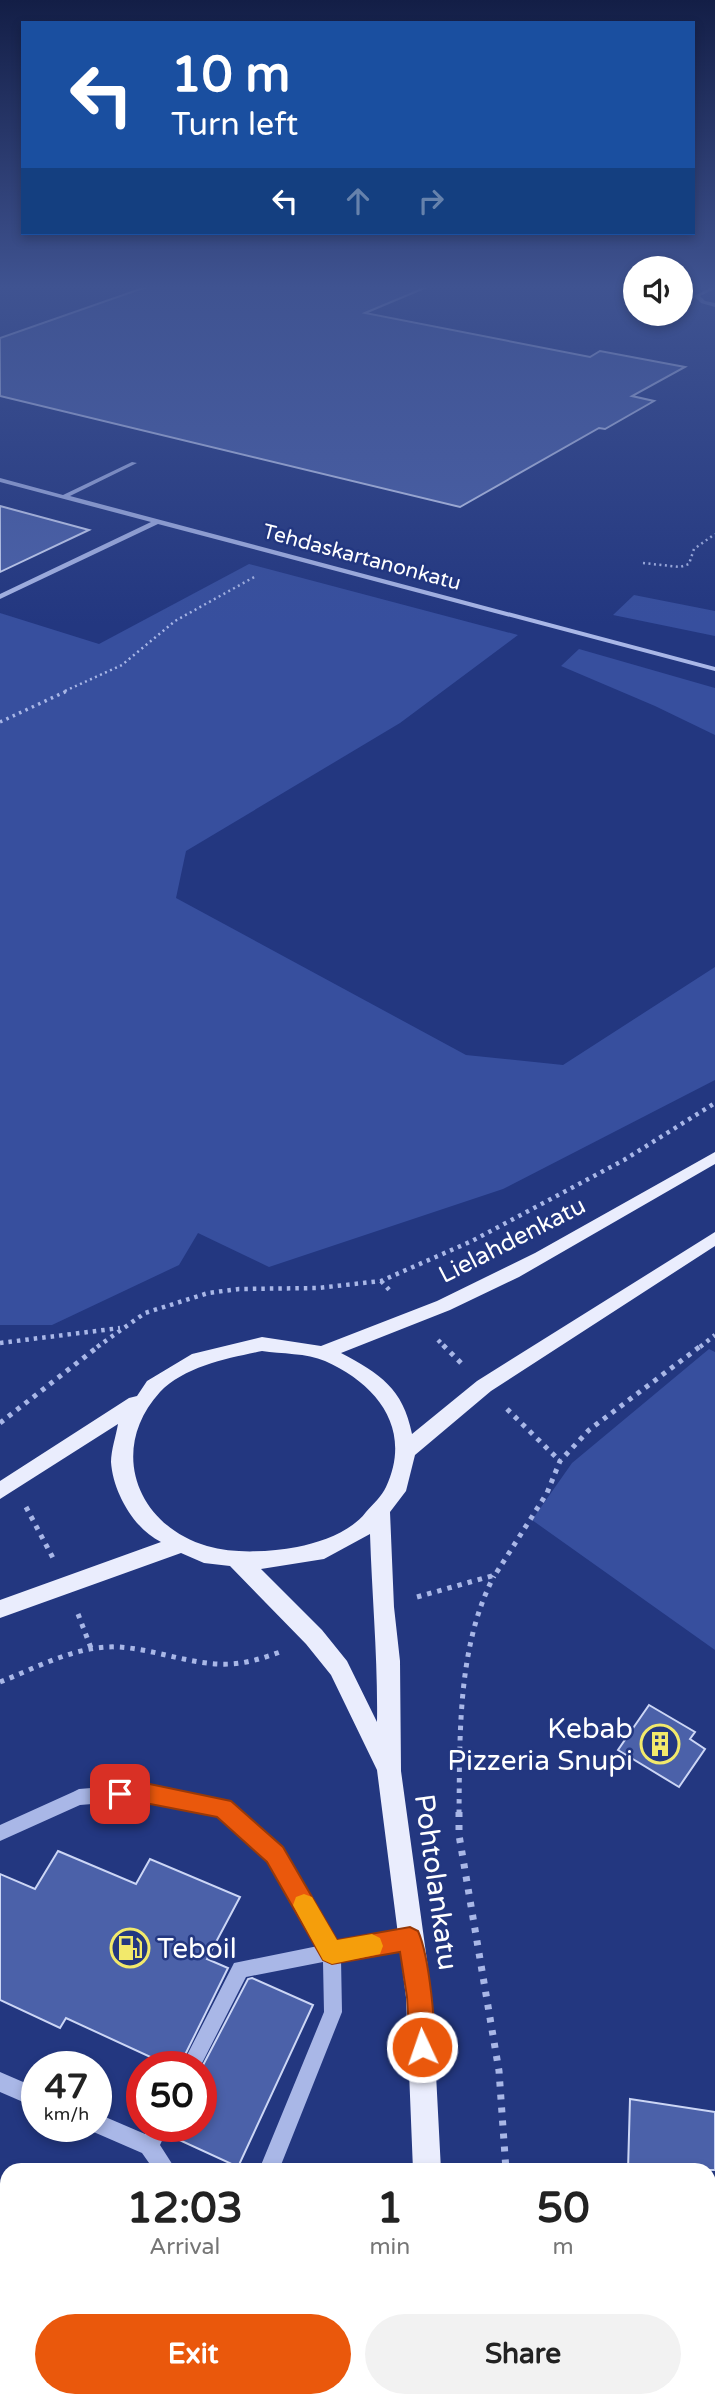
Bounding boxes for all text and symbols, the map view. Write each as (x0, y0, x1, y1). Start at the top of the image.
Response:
text: 10 m (171, 46, 290, 105)
icon: left (56, 49, 147, 140)
text: Turn left (171, 106, 298, 144)
icon: left (266, 182, 304, 220)
icon: ahead (339, 182, 377, 220)
icon: right (412, 182, 450, 220)
map controls (623, 256, 693, 326)
button: sound (623, 256, 693, 326)
street label: Tehdaskartanonkatu (260, 519, 464, 596)
street label: Lielahdenkatu (434, 1191, 590, 1290)
place label: Kebab Pizzeria Snupi (447, 1712, 633, 1778)
building icon: Kebab Pizzeria Snupi (639, 1723, 681, 1765)
pin (90, 1764, 150, 1824)
icon: arrive (101, 1775, 139, 1813)
street label: Pohtolankatu (407, 1792, 465, 1972)
fuel station icon: Teboil (109, 1927, 151, 1969)
place label: Teboil (157, 1932, 237, 1966)
position arrow (385, 2010, 459, 2084)
speed limit sign: 50 (126, 2051, 217, 2142)
text: 47 (45, 2066, 88, 2108)
text: km/h (44, 2103, 89, 2125)
text: 12:03 (126, 2183, 243, 2234)
text: 1 (377, 2183, 403, 2234)
text: 50 (537, 2183, 590, 2234)
text: Arrival (149, 2233, 220, 2261)
text: min (369, 2233, 410, 2261)
text: m (553, 2233, 574, 2261)
button: Exit (35, 2314, 351, 2394)
button: Share (365, 2314, 681, 2394)

